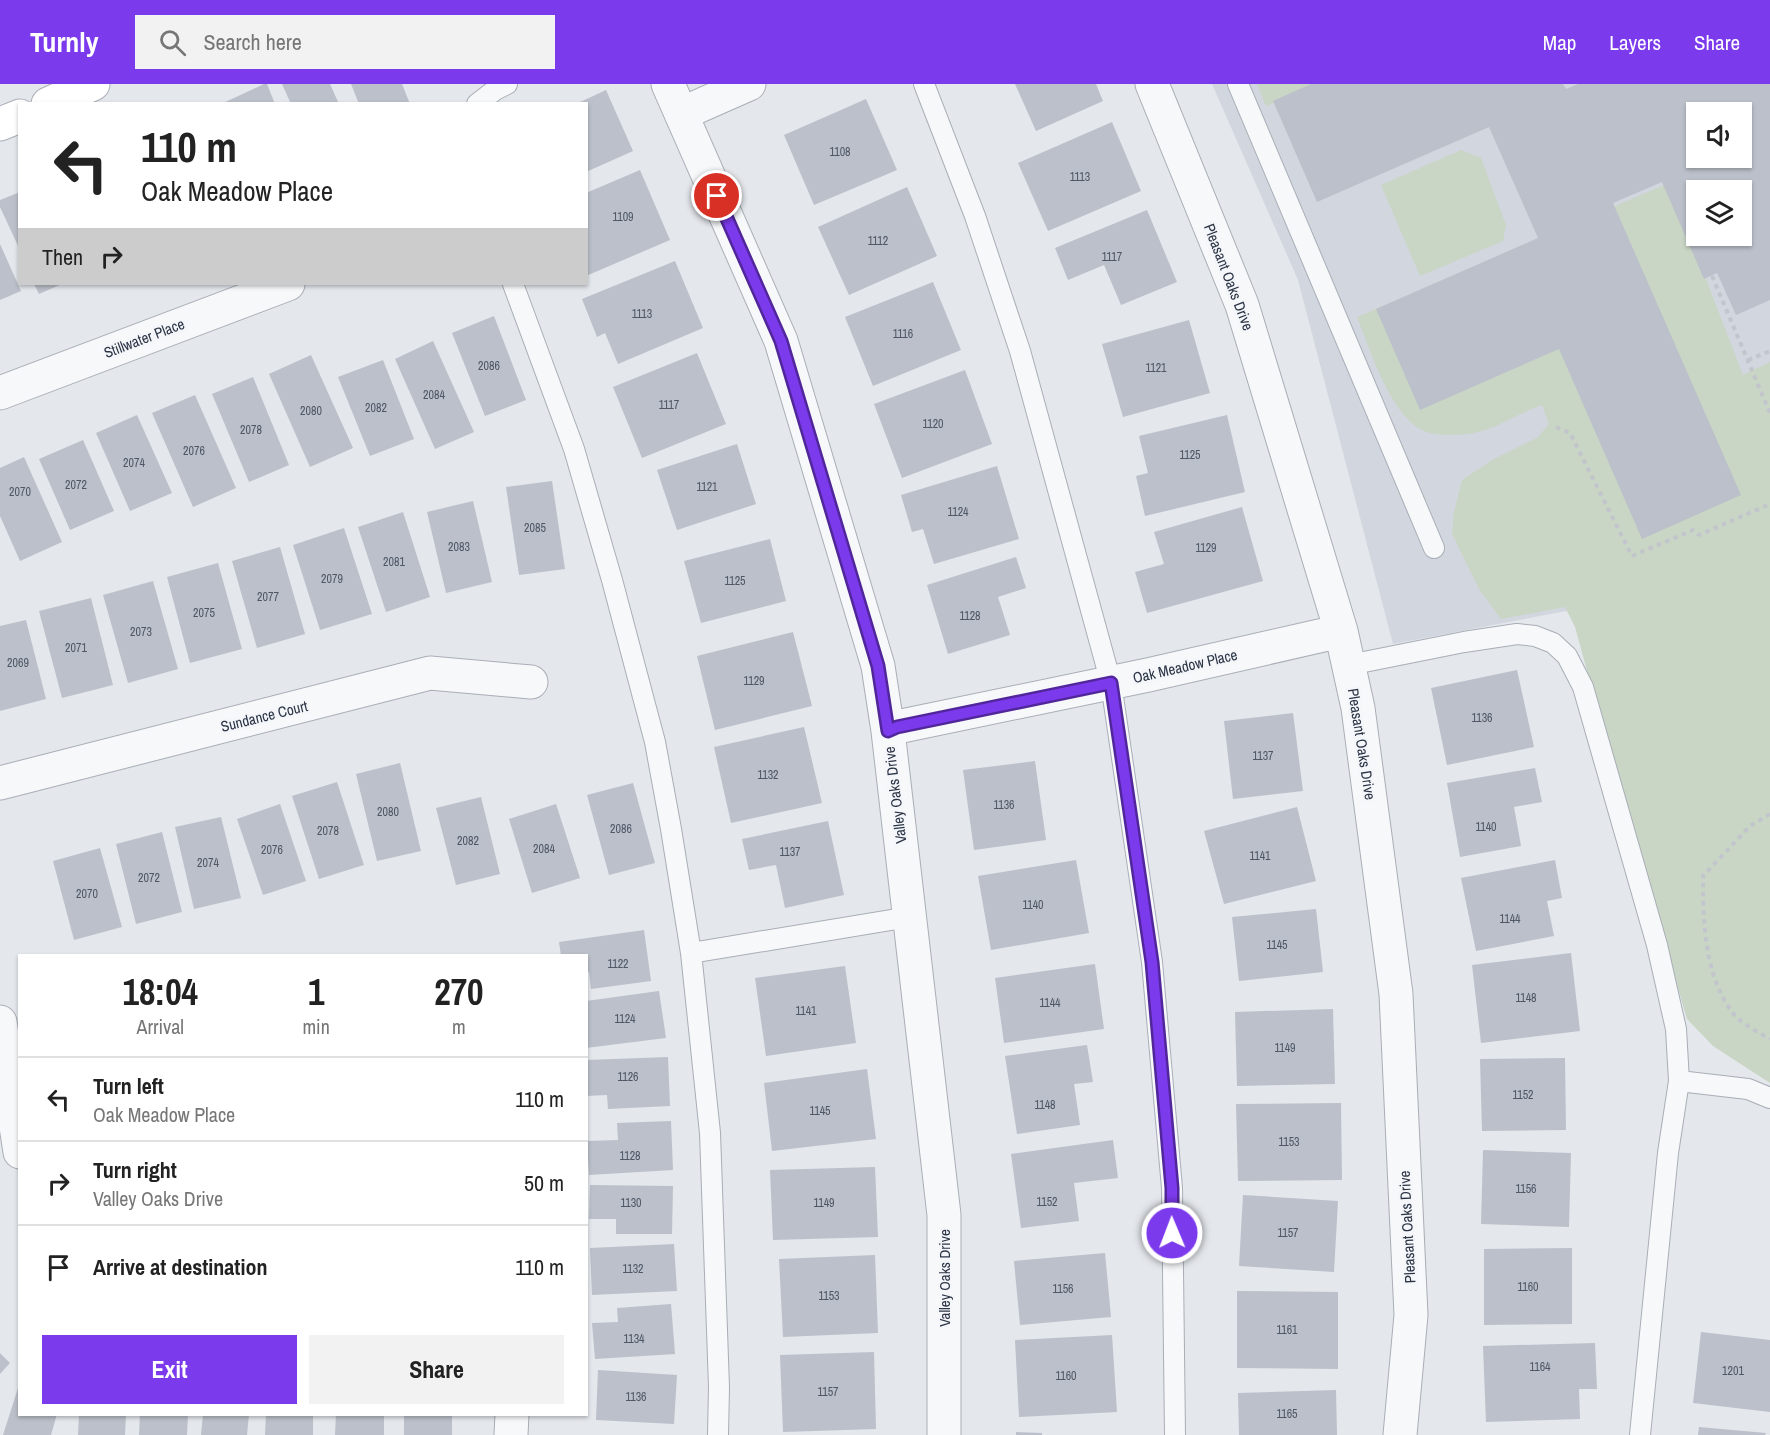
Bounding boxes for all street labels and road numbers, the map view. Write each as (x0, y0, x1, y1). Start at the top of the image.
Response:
street label: Pleasant Oaks Drive (1199, 221, 1259, 334)
street label: Stillwater Place (101, 313, 187, 363)
street label: Oak Meadow Place (1131, 644, 1239, 688)
street label: Pleasant Oaks Drive (1343, 687, 1381, 802)
street label: Sundance Court (218, 695, 310, 737)
street label: Valley Oaks Drive (879, 745, 911, 845)
street label: Pleasant Oaks Drive (1394, 1170, 1420, 1284)
street label: Valley Oaks Drive (934, 1229, 955, 1327)

